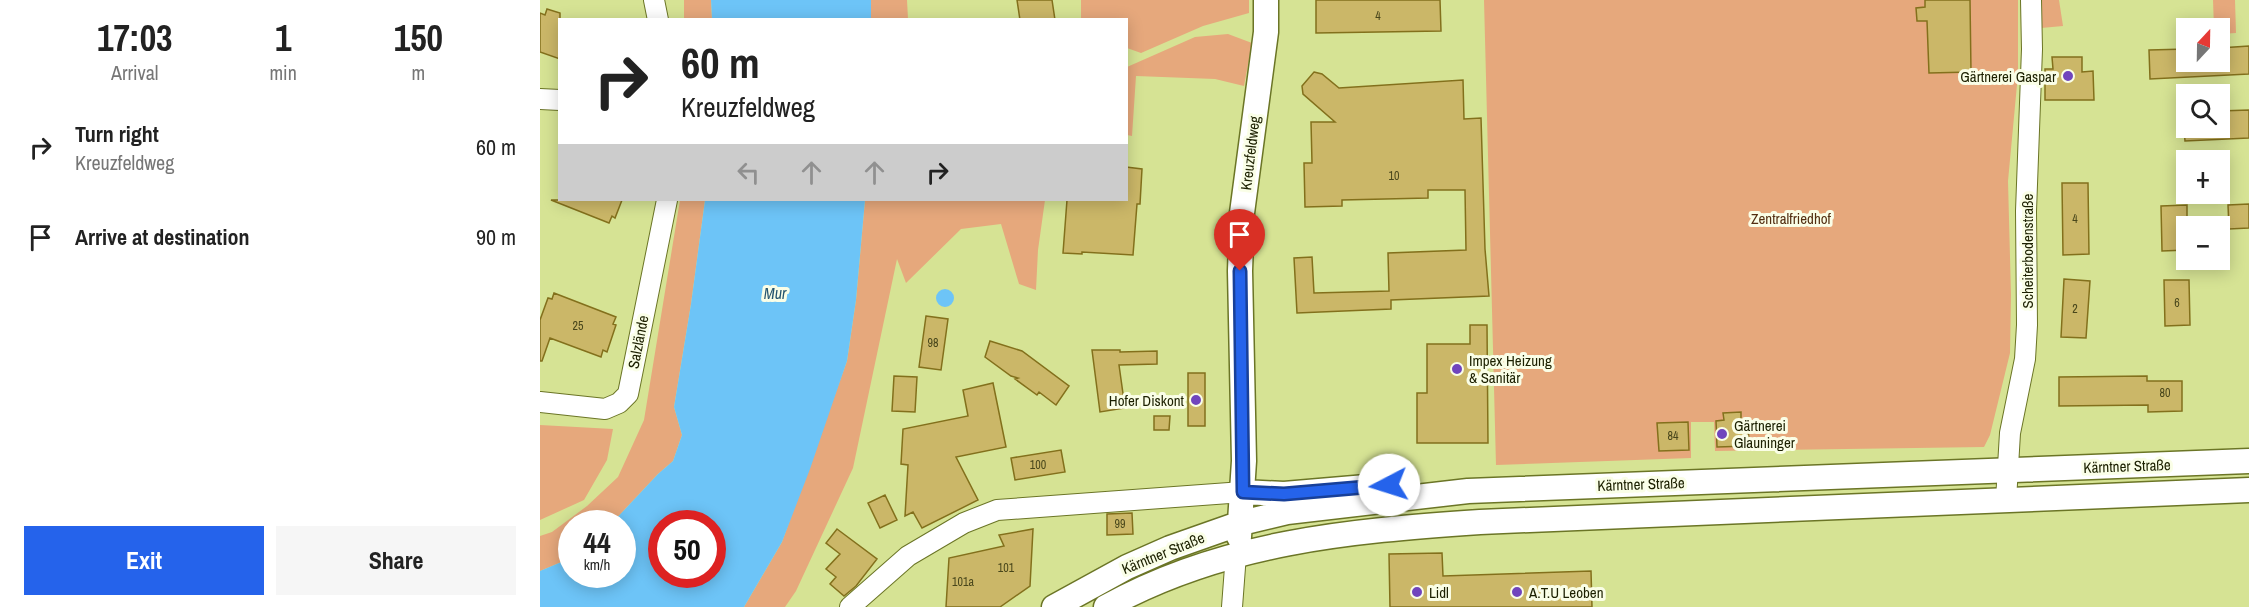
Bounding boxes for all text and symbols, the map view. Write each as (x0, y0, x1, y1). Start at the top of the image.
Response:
house number: 4 (1375, 8, 1381, 24)
text: 17:03 (97, 14, 172, 62)
text: 1 (275, 14, 291, 62)
text: 150 (394, 14, 443, 62)
north arrow (2176, 18, 2230, 72)
map controls (2176, 18, 2230, 270)
text: 60 m (681, 35, 760, 91)
icon: right (582, 42, 660, 120)
text: Arrival (111, 59, 158, 86)
text: min (269, 59, 297, 86)
text: m (412, 59, 425, 86)
place label: Gärtnerei Gaspar (1960, 66, 2056, 87)
marker: Gärtnerei Gaspar (2061, 69, 2075, 83)
button: search (2176, 84, 2230, 138)
text: Kreuzfeldweg (681, 89, 815, 125)
street label: Kreuzfeldweg (1235, 115, 1265, 191)
text: Turn right (75, 119, 159, 149)
icon: right (24, 131, 57, 164)
text: 60 m (476, 132, 516, 162)
text: Kreuzfeldweg (75, 149, 174, 176)
button: + (2176, 150, 2230, 204)
icon: left (732, 156, 765, 189)
icon: ahead (795, 156, 828, 189)
icon: ahead (858, 156, 891, 189)
icon: right (921, 156, 954, 189)
house number: 10 (1389, 168, 1399, 184)
street label: Scheiterbodenstraße (2017, 193, 2038, 308)
park label: Zentralfriedhof (1751, 208, 1832, 229)
pin (1214, 209, 1265, 271)
house number: 4 (2072, 211, 2078, 227)
button: − (2176, 216, 2230, 270)
icon: arrive (1223, 218, 1256, 251)
icon: arrive (24, 221, 57, 254)
text: Arrive at destination (75, 222, 249, 252)
text: 90 m (476, 222, 516, 252)
water label: Mur (764, 282, 787, 304)
house number: 6 (2174, 295, 2180, 311)
house number: 2 (2072, 301, 2078, 317)
street label: Salzlände (623, 313, 653, 371)
house number: 25 (573, 318, 584, 334)
house number: 98 (928, 335, 938, 351)
place label: Impex Heizung & Sanitär (1469, 350, 1552, 388)
marker: Impex Heizung & Sanitär (1450, 362, 1464, 376)
house number: 80 (2160, 385, 2170, 401)
place label: Hofer Diskont (1109, 390, 1185, 411)
marker: Hofer Diskont (1189, 393, 1203, 407)
place label: Gärtnerei Glauninger (1734, 415, 1795, 453)
marker: Gärtnerei Glauninger (1715, 427, 1729, 441)
house number: 84 (1668, 428, 1679, 444)
position arrow (1357, 453, 1421, 517)
street label: Kärntner Straße (2083, 454, 2171, 478)
house number: 100 (1030, 457, 1046, 473)
street label: Kärntner Straße (1597, 472, 1685, 496)
speed limit sign: 50 (648, 510, 726, 588)
house number: 99 (1115, 516, 1125, 532)
text: 44 (583, 522, 611, 562)
button: Exit (24, 526, 264, 595)
button: Share (276, 526, 516, 595)
street label: Kärntner Straße (1118, 527, 1208, 579)
text: km/h (584, 554, 610, 575)
house number: 101 (998, 560, 1015, 576)
house number: 101a (952, 574, 974, 590)
place label: Lidl (1429, 582, 1449, 603)
place label: A.T.U Leoben (1528, 582, 1604, 603)
marker: Lidl (1410, 585, 1424, 599)
marker: A.T.U Leoben (1510, 585, 1524, 599)

